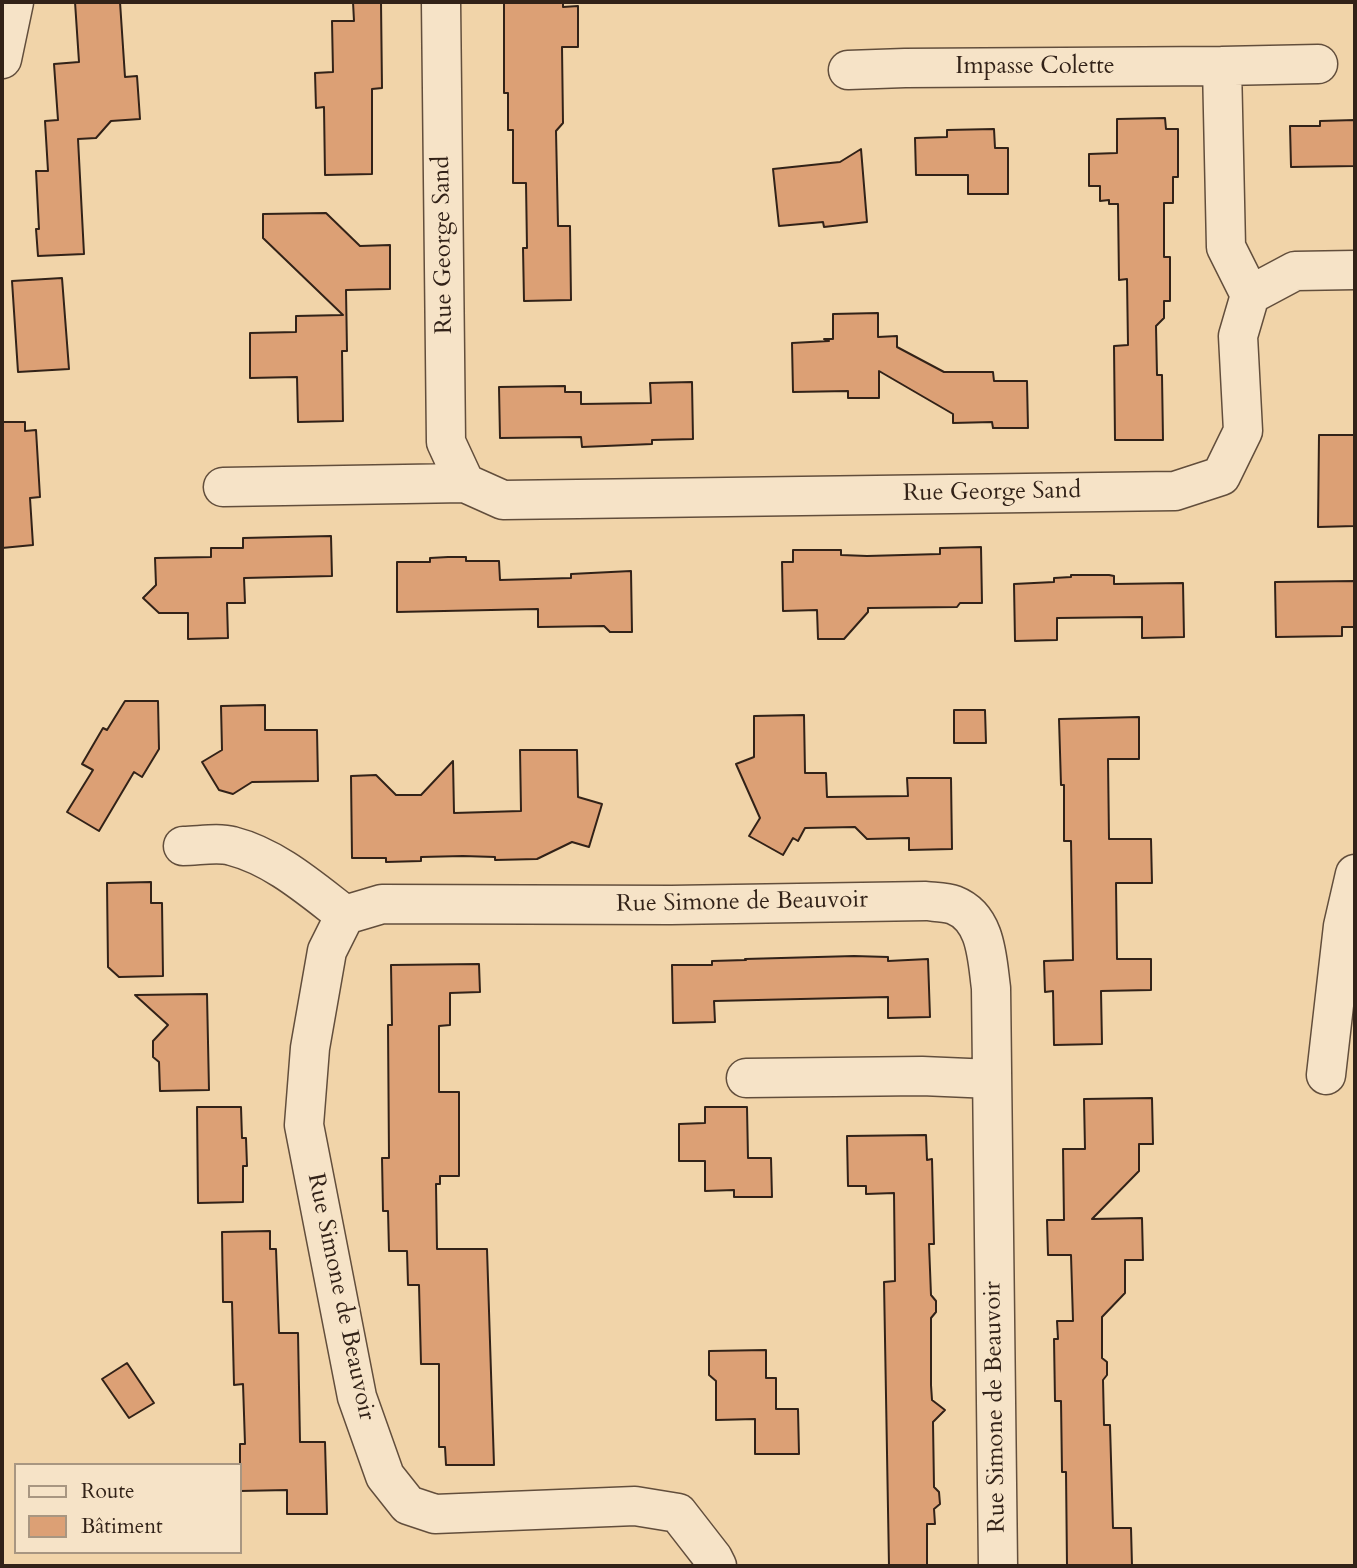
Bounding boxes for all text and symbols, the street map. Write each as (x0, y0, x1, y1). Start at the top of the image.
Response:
street label: Impasse Colette (955, 53, 1115, 81)
street label: Rue George Sand (428, 156, 460, 334)
street label: Rue George Sand (903, 477, 1081, 509)
street label: Rue Simone de Beauvoir (616, 886, 868, 920)
street label: Rue Simone de Beauvoir (300, 1171, 380, 1423)
street label: Rue Simone de Beauvoir (979, 1281, 1013, 1533)
legend (14, 1463, 242, 1554)
text: Route (81, 1477, 135, 1506)
text: Bâtiment (81, 1512, 163, 1541)

